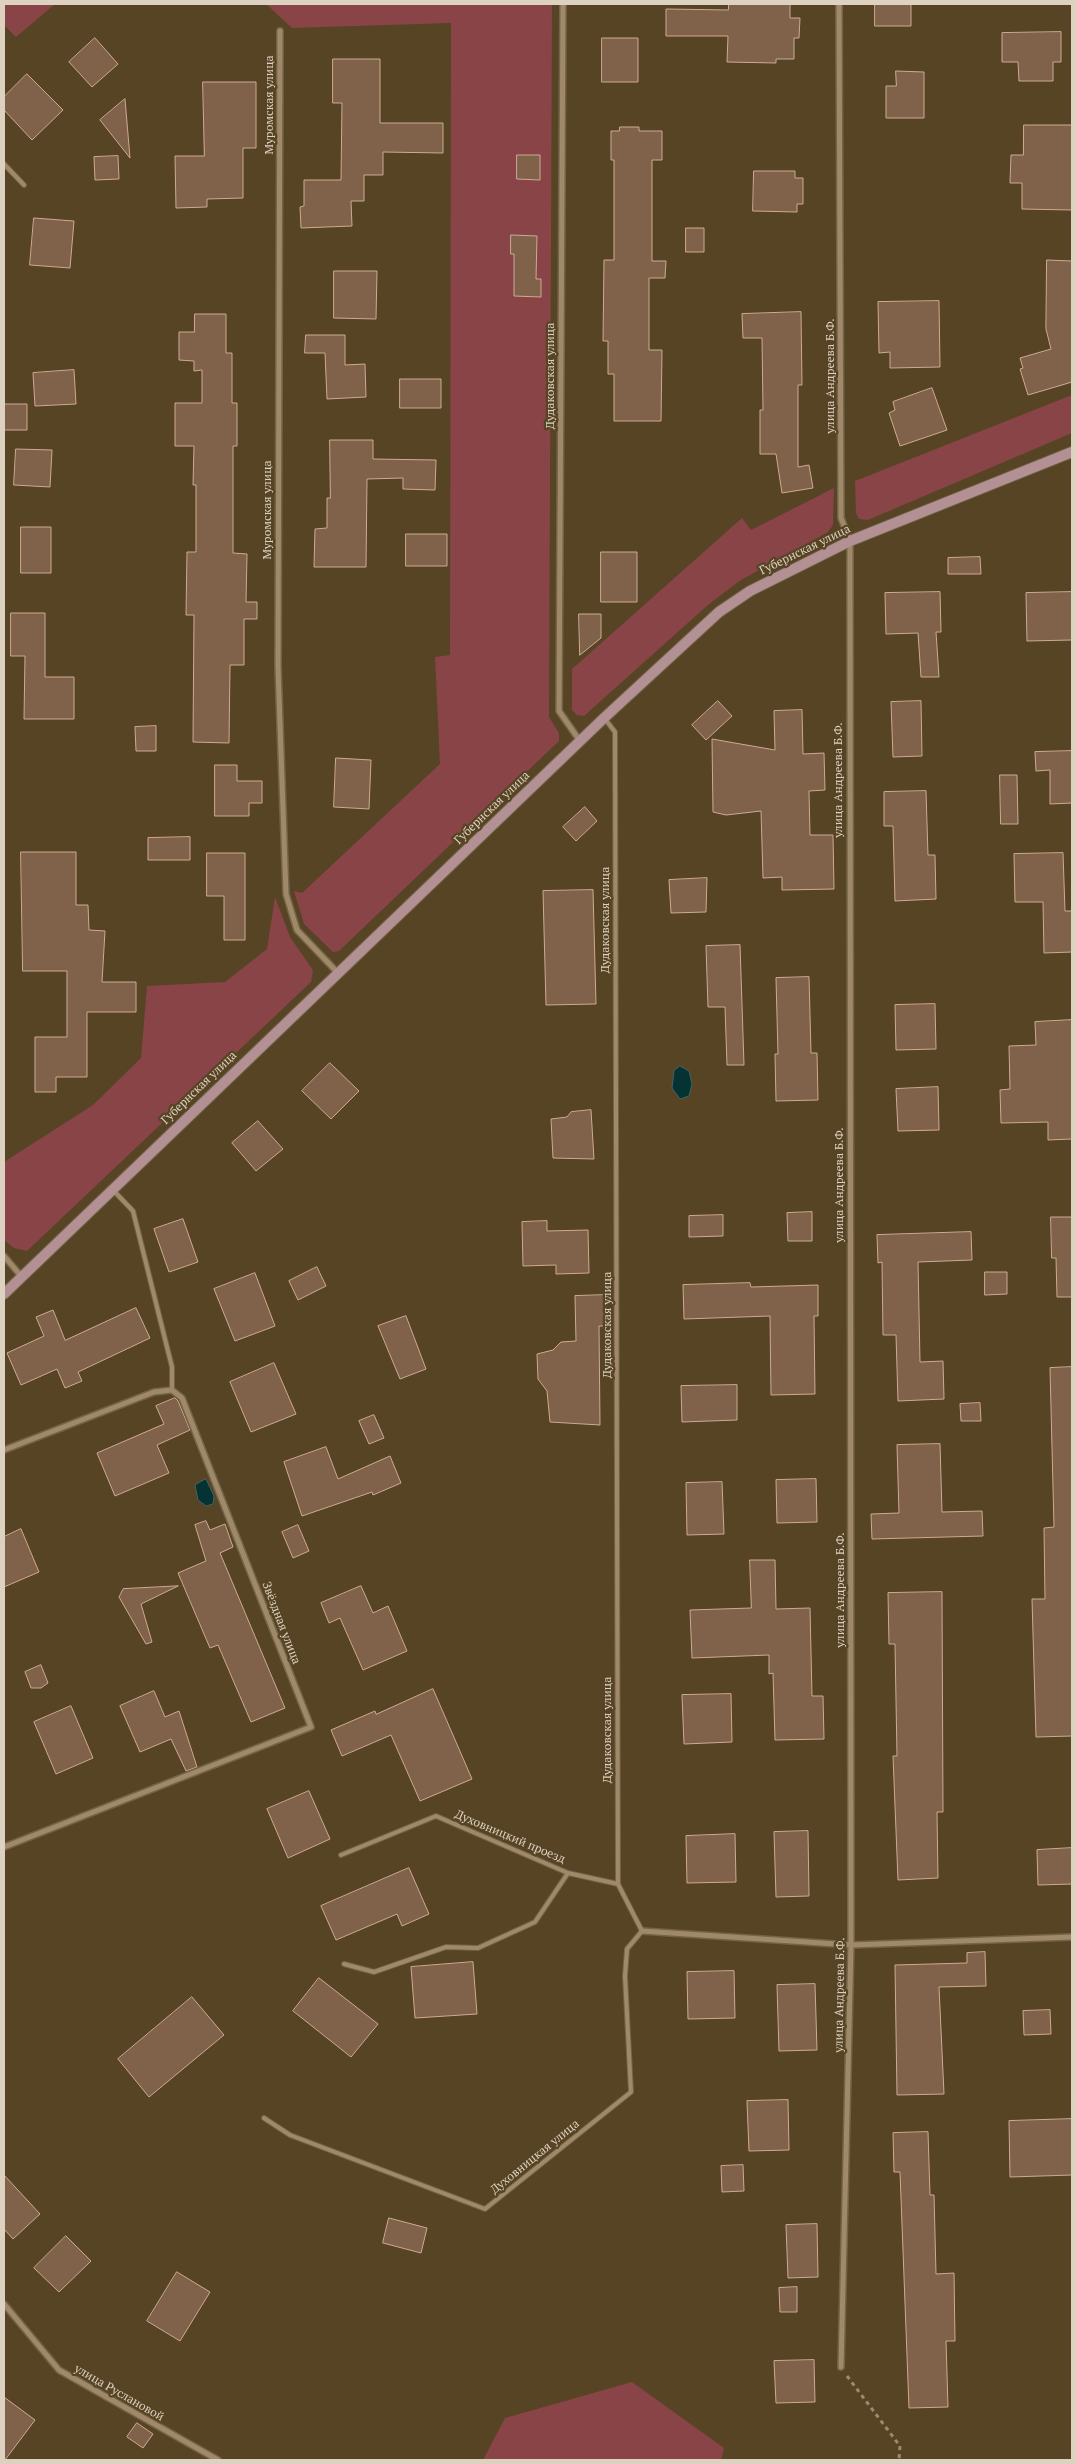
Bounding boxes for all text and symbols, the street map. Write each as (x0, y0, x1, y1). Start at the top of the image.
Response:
street label: Муромская улица (263, 55, 277, 155)
street label: улица Андреева Б.Ф. (824, 318, 838, 434)
street label: Дудаковская улица (544, 323, 558, 429)
street label: Муромская улица (261, 460, 275, 560)
street label: Губернская улица (757, 522, 853, 578)
street label: улица Андреева Б.Ф. (832, 722, 846, 838)
street label: Губернская улица (451, 768, 533, 848)
street label: Дудаковская улица (599, 867, 613, 973)
street label: Губернская улица (158, 1048, 240, 1128)
street label: улица Андреева Б.Ф. (833, 1127, 847, 1243)
street label: Дудаковская улица (601, 1272, 615, 1378)
street label: улица Андреева Б.Ф. (834, 1532, 848, 1648)
street label: Звёздная улица (259, 1580, 303, 1666)
street label: Дудаковская улица (601, 1677, 615, 1783)
street label: Духовницкий проезд (453, 1807, 567, 1867)
street label: улица Андреева Б.Ф. (832, 1937, 848, 2053)
street label: Духовницкая улица (488, 2117, 582, 2197)
street label: улица Руслановой (72, 2361, 166, 2425)

